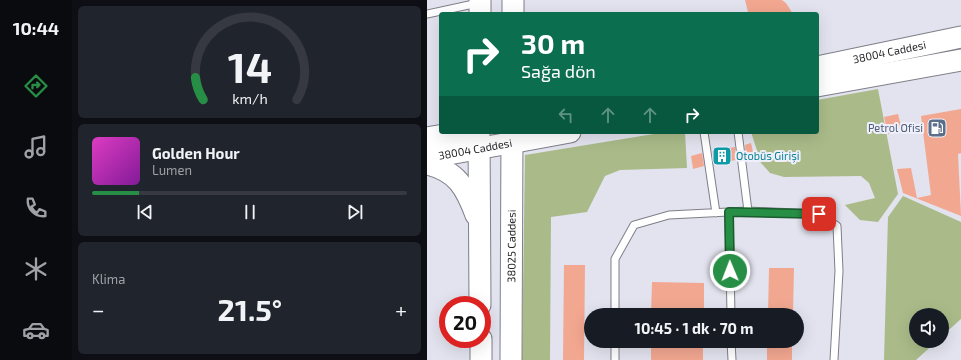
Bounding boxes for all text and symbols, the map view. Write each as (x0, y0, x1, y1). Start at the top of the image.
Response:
text: 10:44 (13, 17, 59, 39)
text: 30 m (521, 26, 585, 60)
icon: right (455, 28, 507, 80)
street label: 38004 Caddesi (852, 37, 927, 65)
text: 14 (227, 41, 272, 91)
text: Sağa dön (521, 60, 596, 82)
icon: directions (22, 72, 50, 100)
text: km/h (232, 90, 267, 107)
icon: left (555, 104, 577, 126)
icon: ahead (597, 104, 619, 126)
icon: ahead (639, 104, 661, 126)
icon: right (681, 104, 703, 126)
fuel station icon: Petrol Ofisi (926, 117, 948, 139)
place label: Petrol Ofisi (868, 121, 923, 134)
icon: music (22, 133, 50, 161)
street label: 38004 Caddesi (437, 136, 513, 162)
text: Golden Hour (152, 144, 240, 162)
building icon: Otobüs Girişi (711, 145, 733, 167)
place label: Otobüs Girişi (736, 149, 800, 163)
text: Lumen (152, 162, 192, 178)
icon: phone (22, 194, 50, 222)
pin (802, 197, 836, 231)
icon: previous (134, 201, 156, 223)
icon: pause (239, 201, 261, 223)
icon: next (344, 201, 366, 223)
icon: arrive (808, 203, 830, 225)
street label: 38025 Caddesi (504, 209, 518, 283)
position arrow (709, 250, 751, 292)
icon: climate (22, 255, 50, 283)
text: Klima (92, 271, 125, 287)
text: 21.5° (218, 291, 282, 327)
text: − (92, 296, 105, 322)
text: + (395, 296, 407, 322)
speed limit sign: 20 (439, 296, 491, 348)
map controls (909, 308, 949, 348)
button: sound (909, 308, 949, 348)
icon: car (22, 316, 50, 344)
text: 10:45 · 1 dk · 70 m (635, 319, 753, 337)

